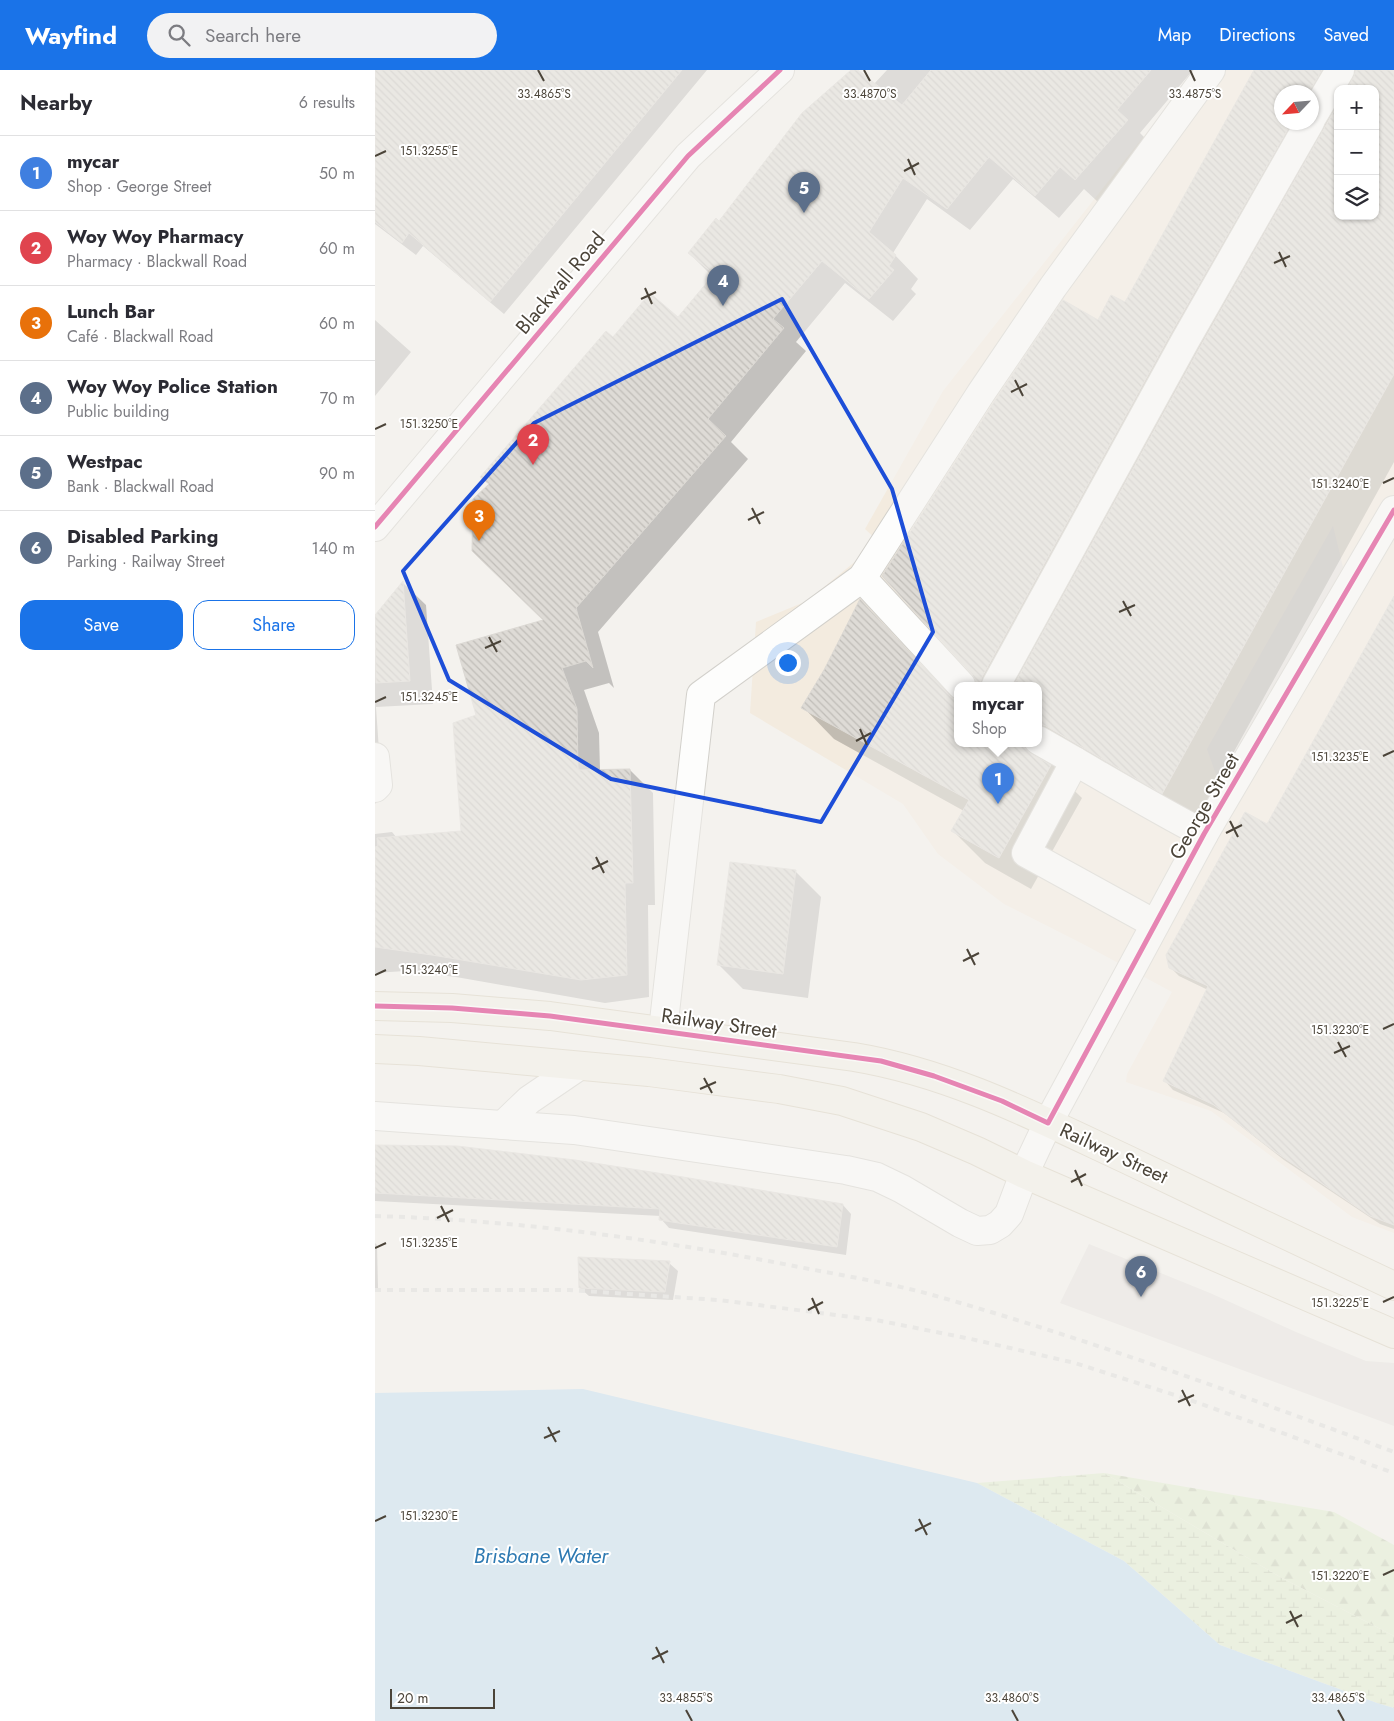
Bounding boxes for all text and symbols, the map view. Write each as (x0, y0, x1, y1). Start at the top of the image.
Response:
search box (147, 13, 497, 58)
text: Wayfind (25, 18, 117, 53)
icon: search (165, 21, 193, 49)
text: Search here (205, 22, 301, 49)
text: Map (1158, 22, 1191, 48)
text: Directions (1219, 22, 1295, 48)
text: Saved (1323, 22, 1369, 48)
text: 33.4865°S (517, 85, 571, 103)
text: 33.4870°S (843, 85, 897, 103)
text: 33.4875°S (1169, 85, 1222, 103)
north arrow (1274, 85, 1319, 130)
map controls (1334, 85, 1379, 220)
button: + (1334, 85, 1379, 130)
text: Nearby (20, 88, 92, 118)
text: 6 results (299, 91, 355, 114)
button: − (1334, 130, 1379, 175)
text: 151.3255°E (400, 142, 458, 160)
text: mycar (67, 148, 120, 175)
text: 1 (32, 162, 40, 185)
text: 50 m (319, 162, 355, 185)
pin: 5 (788, 172, 820, 213)
text: Shop · George Street (67, 175, 211, 198)
button: layers (1334, 175, 1379, 220)
text: Woy Woy Pharmacy (67, 223, 243, 250)
street label: Blackwall Road (509, 226, 612, 341)
text: 2 (31, 237, 41, 260)
text: 60 m (319, 237, 355, 260)
text: Pharmacy · Blackwall Road (67, 250, 247, 273)
pin: 4 (707, 265, 739, 306)
text: Lunch Bar (67, 298, 155, 325)
text: 3 (31, 312, 41, 335)
text: 60 m (319, 312, 355, 335)
text: Café · Blackwall Road (67, 325, 213, 348)
text: Woy Woy Police Station (67, 373, 278, 400)
text: 4 (30, 387, 42, 410)
text: 70 m (320, 387, 355, 410)
text: Public building (67, 400, 169, 423)
text: 151.3250°E (400, 415, 458, 433)
pin: 2 (517, 424, 549, 465)
text: Westpac (67, 448, 143, 475)
text: 5 (31, 462, 41, 485)
text: 90 m (319, 462, 355, 485)
text: Bank · Blackwall Road (67, 475, 214, 498)
text: 151.3240°E (1311, 475, 1369, 493)
pin: 3 (463, 500, 495, 541)
text: Disabled Parking (67, 523, 218, 550)
text: 6 (31, 537, 41, 560)
text: 140 m (312, 537, 355, 560)
text: Parking · Railway Street (67, 550, 225, 573)
button: Save (20, 600, 183, 650)
button: Share (193, 600, 355, 650)
your location (775, 650, 801, 676)
popup (954, 682, 1042, 747)
text: 151.3245°E (400, 688, 458, 706)
text: mycar (972, 690, 1024, 717)
text: Shop (972, 717, 1007, 740)
street label: George Street (1162, 747, 1247, 865)
text: 151.3235°E (1311, 748, 1369, 766)
pin: 1 (982, 763, 1014, 804)
text: 151.3240°E (400, 961, 458, 979)
street label: Railway Street (659, 1001, 779, 1046)
text: 151.3230°E (1311, 1021, 1369, 1039)
street label: Railway Street (1055, 1116, 1173, 1191)
text: 151.3235°E (400, 1234, 458, 1252)
pin: 6 (1125, 1256, 1157, 1297)
text: 151.3225°E (1311, 1294, 1369, 1312)
text: 151.3230°E (400, 1507, 458, 1525)
water label: Brisbane Water (474, 1541, 609, 1571)
text: 151.3220°E (1311, 1567, 1369, 1585)
scale bar (390, 1686, 495, 1709)
text: 20 m (397, 1688, 429, 1708)
text: 33.4855°S (659, 1689, 713, 1707)
text: 33.4860°S (985, 1689, 1039, 1707)
text: 33.4865°S (1311, 1689, 1365, 1707)

